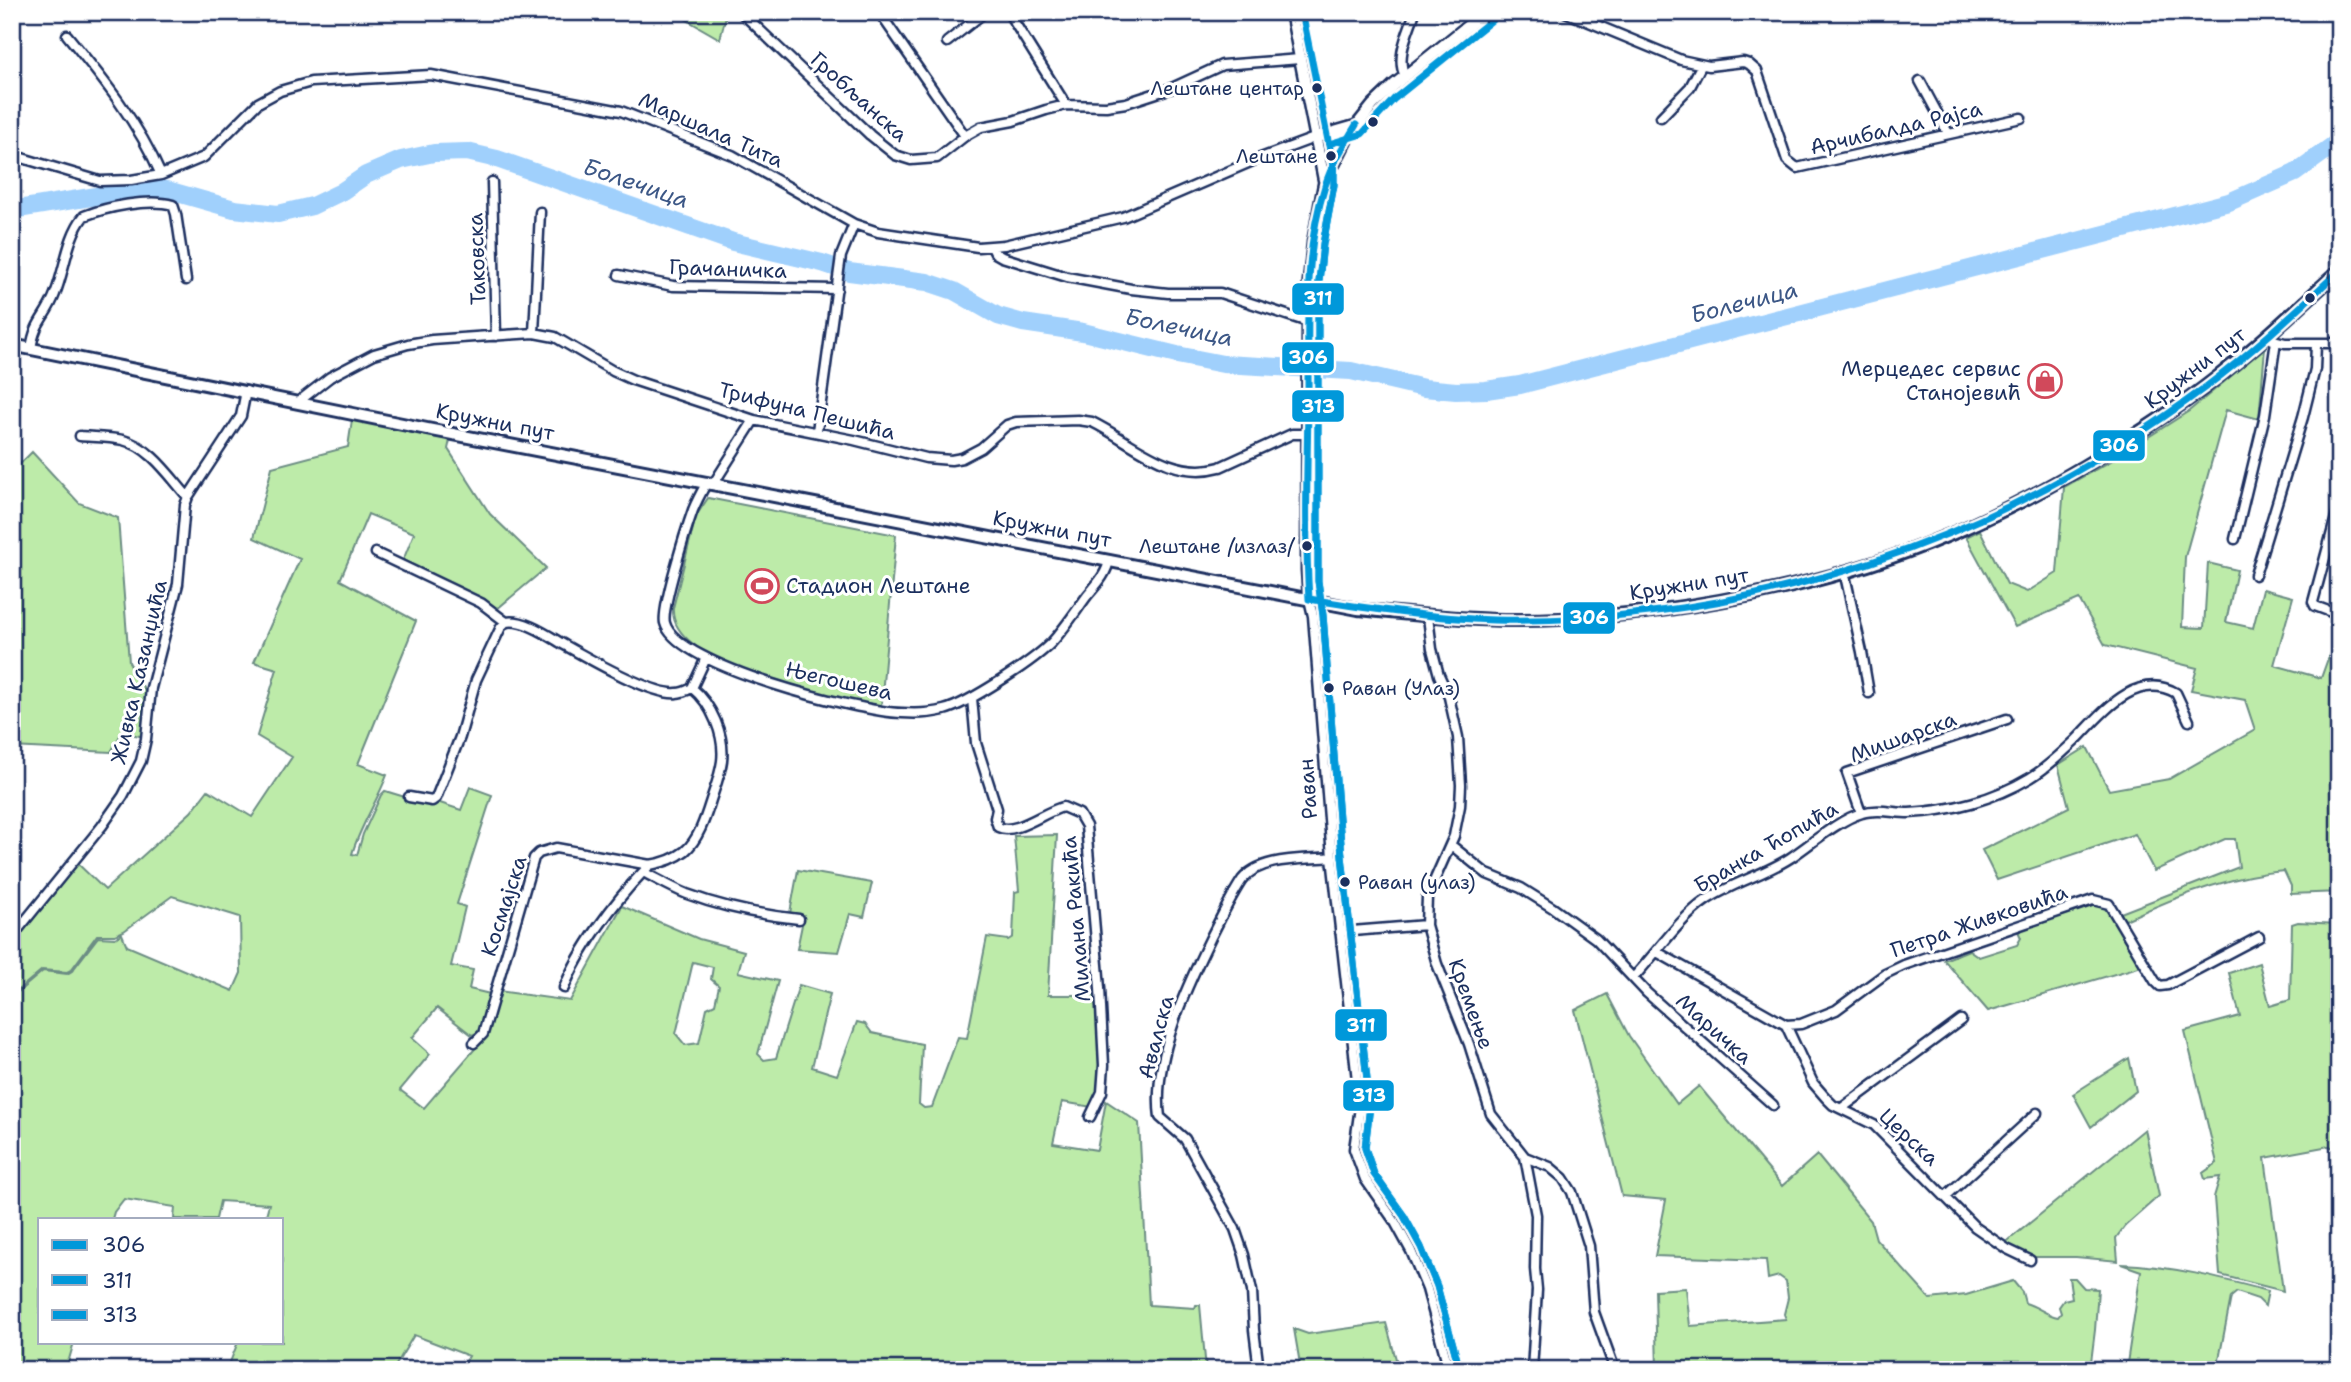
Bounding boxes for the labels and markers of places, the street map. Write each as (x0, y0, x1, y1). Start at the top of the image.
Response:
place label: Лештане центар (1150, 76, 1304, 101)
marker: Лештане центар (1310, 81, 1324, 95)
unlabelled marker (1366, 115, 1380, 129)
place label: Лештане (1236, 144, 1318, 169)
marker: Лештане (1324, 149, 1338, 163)
unlabelled marker (2303, 291, 2317, 305)
place label: Мерцедес сервис Станојевић (1841, 355, 2021, 407)
shop icon: Мерцедес сервис Станојевић (2026, 362, 2064, 400)
place label: Лештане /излаз/ (1139, 534, 1296, 559)
marker: Лештане /излаз/ (1300, 539, 1314, 553)
sports icon: Стадион Лештане (743, 567, 781, 605)
place label: Стадион Лештане (786, 572, 971, 600)
place label: Раван (Улаз) (1342, 676, 1460, 701)
marker: Раван (Улаз) (1322, 681, 1336, 695)
place label: Раван (улаз) (1358, 870, 1476, 895)
marker: Раван (улаз) (1338, 875, 1352, 889)

